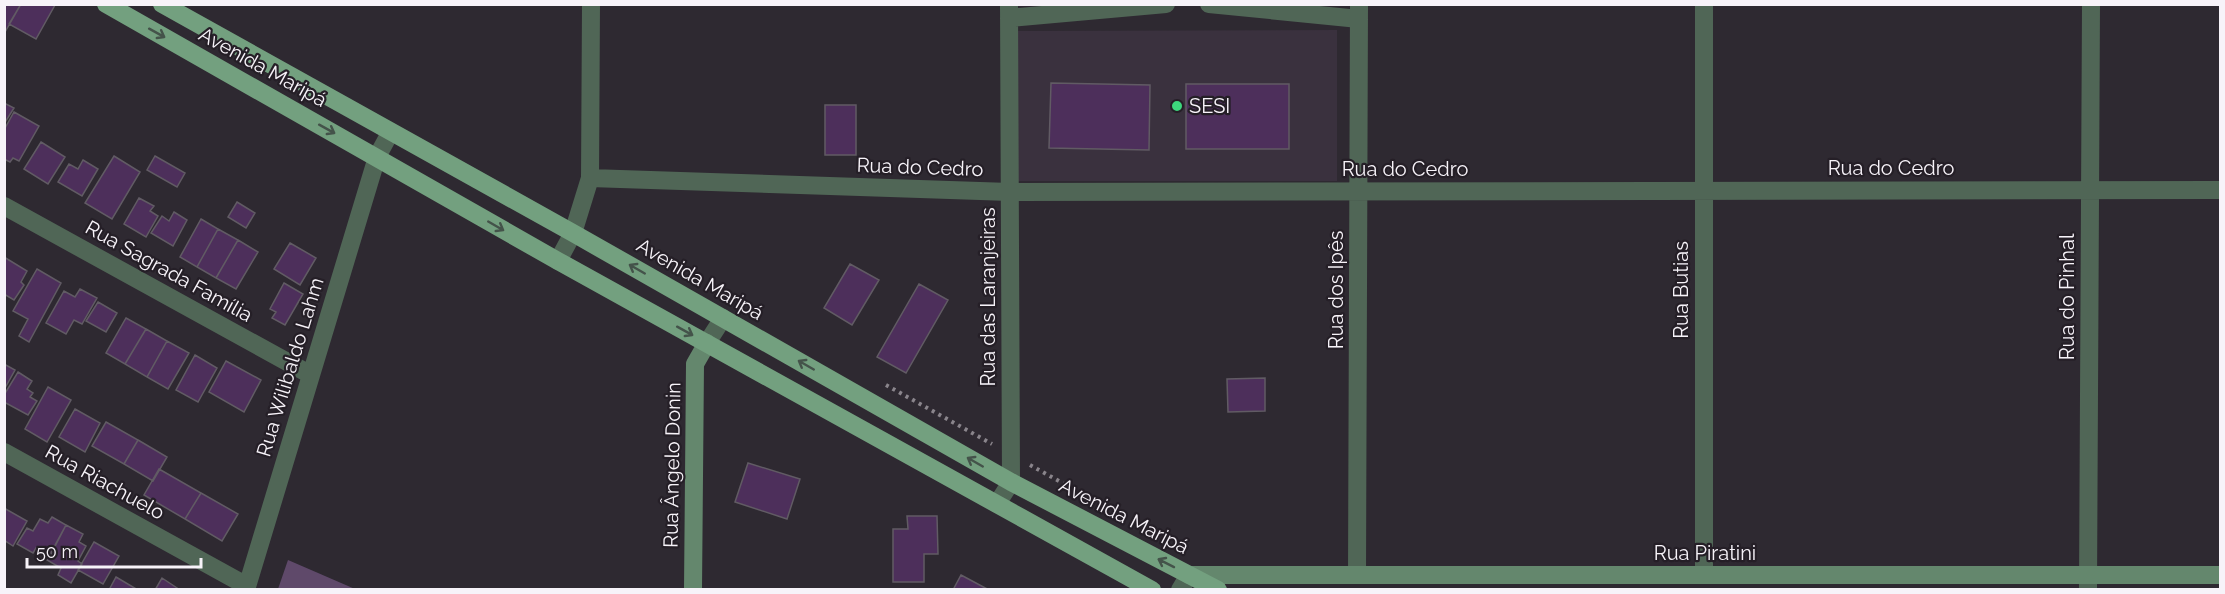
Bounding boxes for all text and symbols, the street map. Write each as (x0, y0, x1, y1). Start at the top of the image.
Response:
street label: Avenida Maripá (195, 22, 331, 112)
one-way arrow (148, 27, 165, 39)
place label: SESI (1189, 94, 1230, 118)
marker: SESI (1170, 99, 1184, 113)
one-way arrow (318, 123, 335, 135)
street label: Rua do Cedro (856, 153, 984, 181)
street label: Rua do Cedro (1828, 156, 1954, 180)
street label: Rua do Cedro (1342, 157, 1468, 181)
street label: Rua das Laranjeiras (976, 207, 1000, 387)
street label: Rua Sagrada Família (81, 215, 257, 327)
one-way arrow (488, 220, 505, 232)
street label: Rua dos Ipês (1324, 231, 1348, 349)
street label: Avenida Maripá (632, 233, 768, 325)
street label: Rua do Pinhal (2055, 233, 2079, 360)
street label: Rua Butias (1669, 241, 1693, 339)
one-way arrow (628, 263, 646, 274)
street label: Rua Wilibaldo Lahm (251, 275, 329, 459)
one-way arrow (676, 325, 693, 337)
one-way arrow (798, 359, 815, 371)
street label: Rua Ângelo Donin (659, 382, 685, 548)
street label: Rua Riachuelo (41, 439, 169, 525)
one-way arrow (967, 456, 985, 467)
street label: Avenida Maripá (1055, 473, 1193, 559)
scale bar (27, 531, 201, 569)
text: 50 m (36, 541, 78, 562)
street label: Rua Piratini (1654, 541, 1756, 565)
one-way arrow (1157, 557, 1175, 569)

